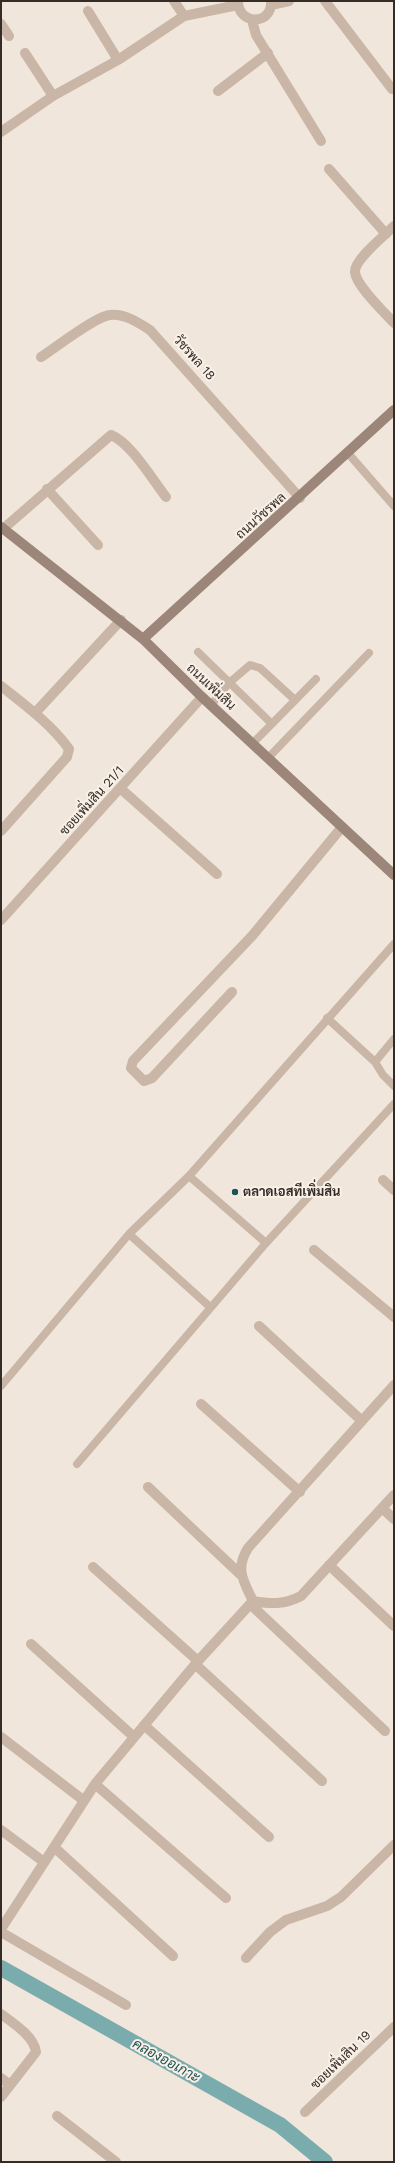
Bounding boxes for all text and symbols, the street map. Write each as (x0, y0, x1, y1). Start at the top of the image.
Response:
street label: วัชรพล 18 (170, 332, 218, 384)
street label: ถนนวัชรพล (233, 490, 289, 542)
street label: ถนนเพิ่มสิน (183, 660, 239, 714)
street label: ซอยเพิ่มสิน 21/1 (57, 763, 127, 839)
place label: ตลาดเอสทีเพิ่มสิน (243, 1184, 341, 1200)
marker: ตลาดเอสทีเพิ่มสิน (230, 1187, 240, 1197)
street label: ซอยเพิ่มสิน 19 (308, 2027, 374, 2093)
water label: คลองออเกาะ (129, 2036, 203, 2086)

